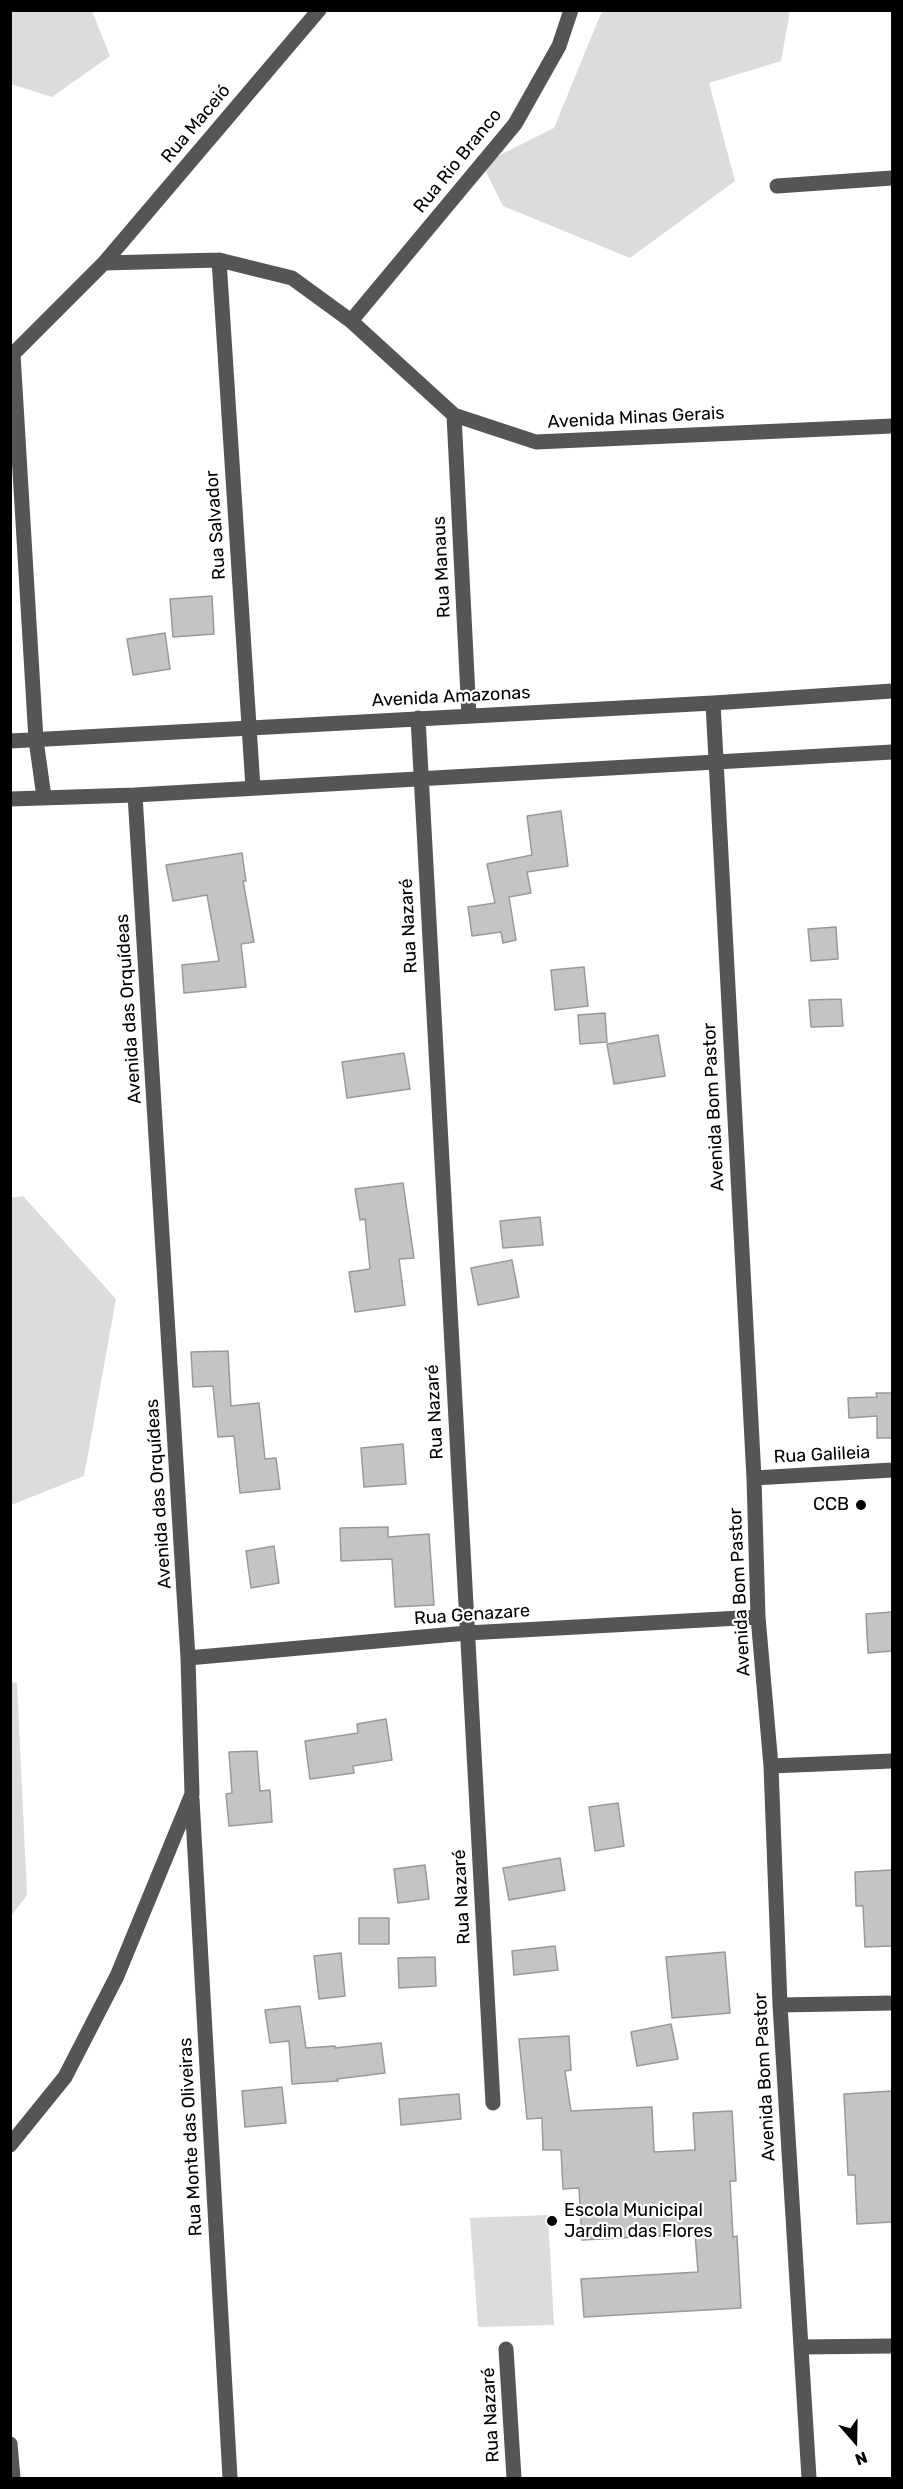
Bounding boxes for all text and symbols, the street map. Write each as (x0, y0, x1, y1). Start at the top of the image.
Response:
street label: Rua Maceió (157, 80, 235, 168)
street label: Rua Rio Branco (409, 105, 507, 217)
street label: Avenida Minas Gerais (547, 403, 725, 433)
street label: Rua Salvador (201, 469, 231, 581)
street label: Rua Manaus (429, 515, 455, 619)
street label: Avenida Amazonas (371, 682, 531, 712)
street label: Rua Nazaré (396, 878, 422, 974)
street label: Avenida das Orquídeas (112, 913, 146, 1105)
street label: Avenida Bom Pastor (699, 1022, 729, 1192)
street label: Rua Nazaré (422, 1364, 448, 1460)
street label: Avenida das Orquídeas (142, 1398, 176, 1590)
street label: Rua Galileia (773, 1442, 871, 1468)
place label: CCB (813, 1494, 849, 1516)
marker: CCB (854, 1498, 868, 1512)
street label: Avenida Bom Pastor (725, 1507, 755, 1677)
street label: Rua Genazare (413, 1600, 531, 1630)
street label: Rua Nazaré (449, 1849, 475, 1945)
street label: Avenida Bom Pastor (750, 1992, 780, 2162)
street label: Rua Monte das Oliveiras (175, 2037, 207, 2237)
place label: Escola Municipal Jardim das Flores (564, 2200, 713, 2242)
marker: Escola Municipal Jardim das Flores (545, 2214, 559, 2228)
street label: Rua Nazaré (478, 2367, 504, 2463)
north arrow (825, 2411, 885, 2471)
text: N (853, 2447, 870, 2469)

